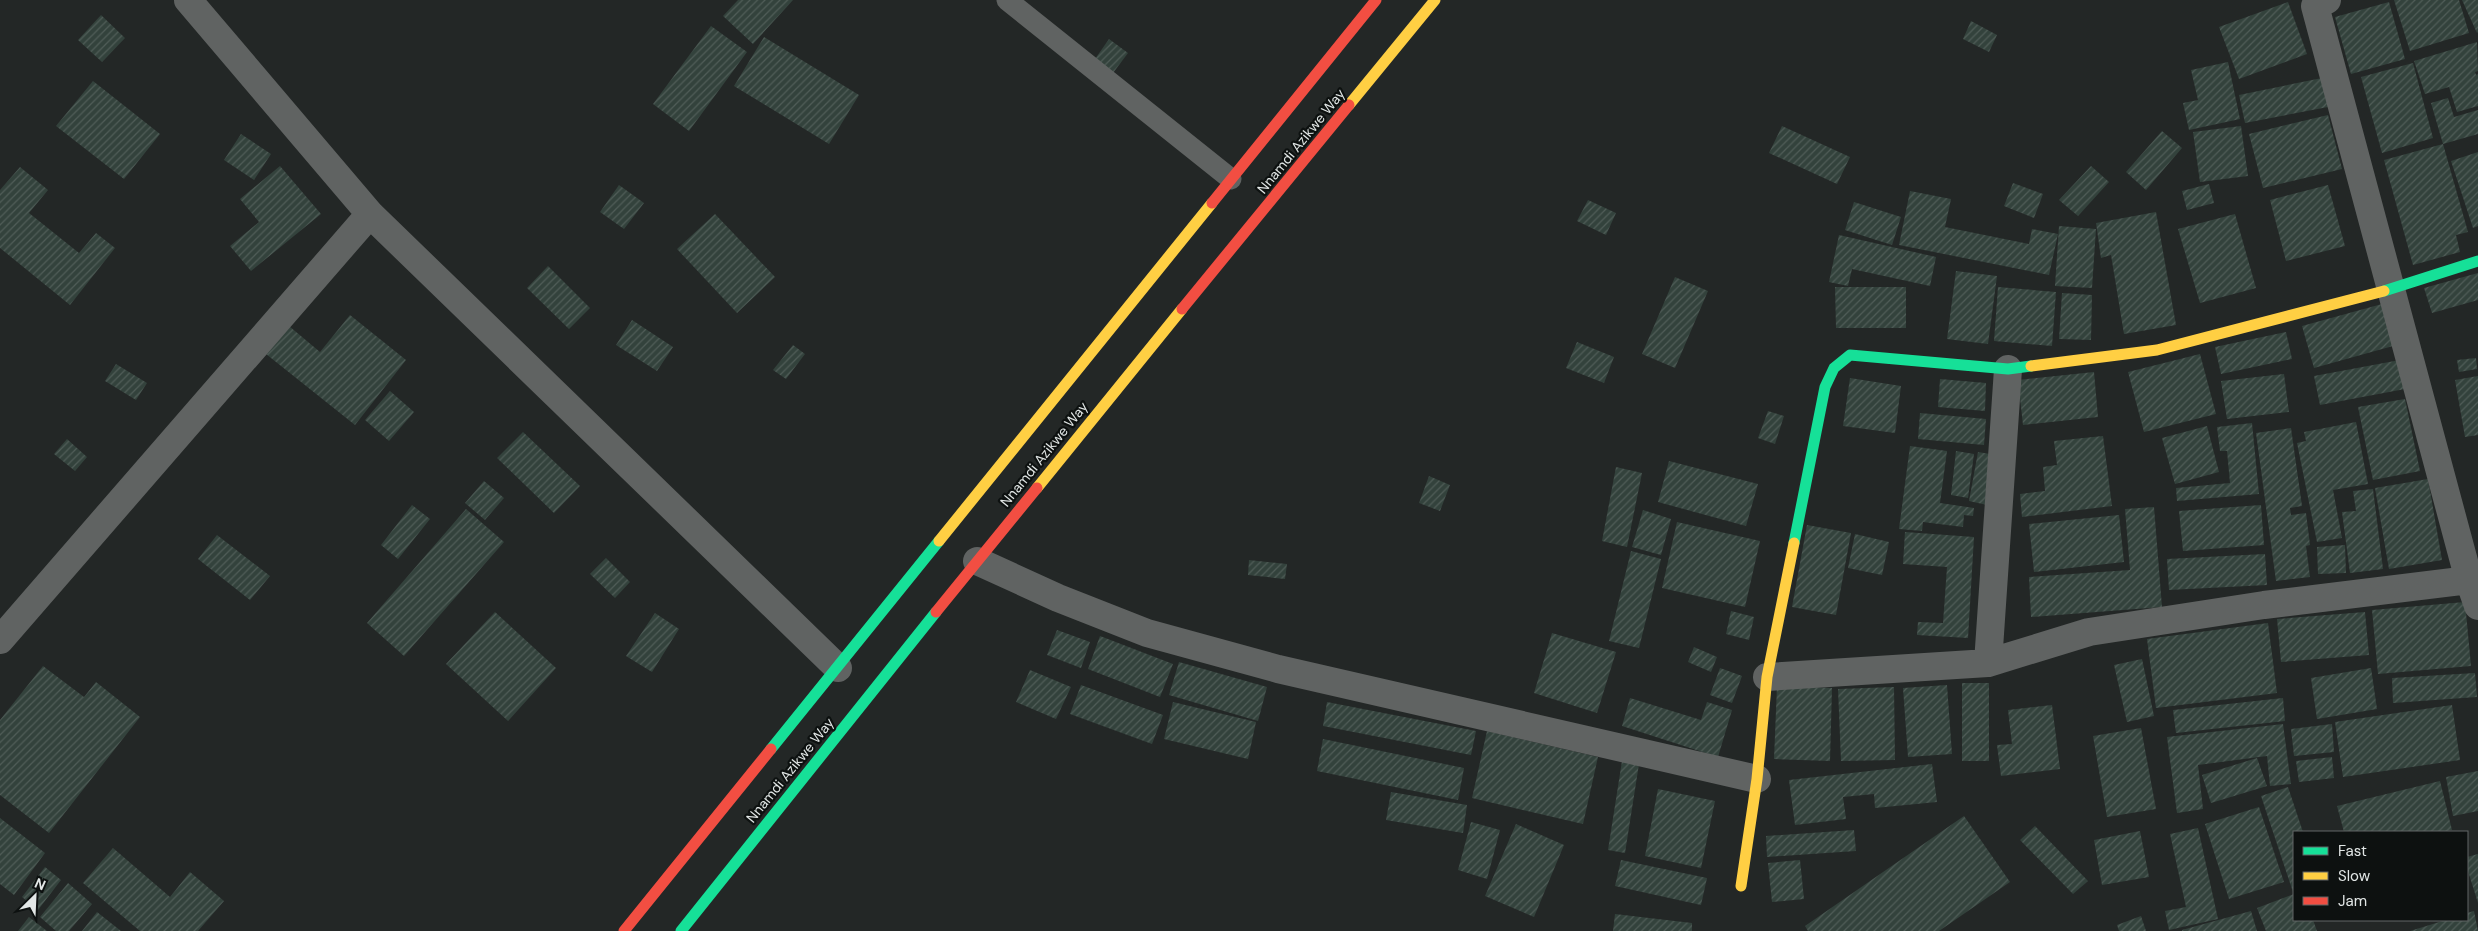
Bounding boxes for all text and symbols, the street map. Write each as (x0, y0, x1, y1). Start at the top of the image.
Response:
street label: Nnamdi Azikwe Way (1253, 85, 1349, 197)
street label: Nnamdi Azikwe Way (996, 398, 1092, 510)
street label: Nnamdi Azikwe Way (742, 714, 838, 826)
legend (2293, 831, 2468, 921)
text: Fast (2338, 841, 2367, 861)
text: Slow (2338, 866, 2371, 886)
north arrow (10, 871, 60, 921)
text: N (32, 874, 49, 894)
text: Jam (2338, 891, 2367, 911)

